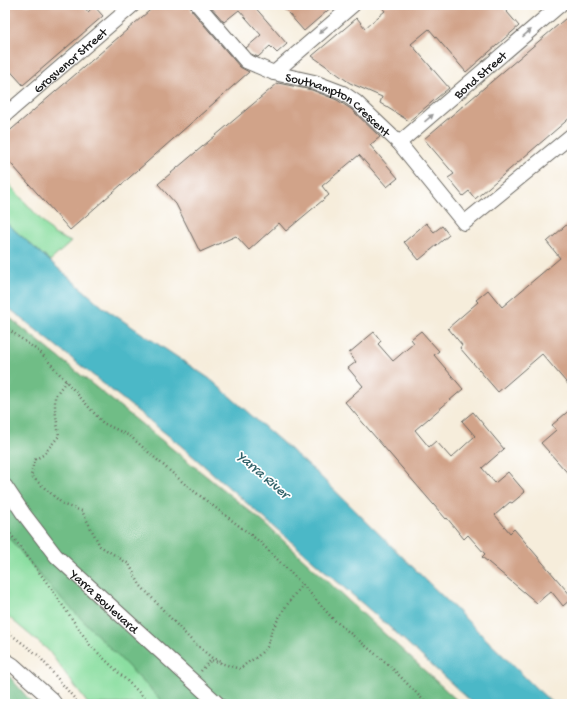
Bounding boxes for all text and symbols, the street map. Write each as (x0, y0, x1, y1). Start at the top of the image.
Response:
street label: Grosvenor Street (31, 25, 112, 97)
one-way arrow (318, 26, 329, 35)
one-way arrow (522, 28, 532, 38)
street label: Bond Street (451, 48, 512, 103)
street label: Southampton Crescent (284, 71, 394, 142)
one-way arrow (423, 113, 434, 122)
water label: Yarra River (233, 448, 294, 505)
street label: Yarra Boulevard (65, 567, 142, 638)

